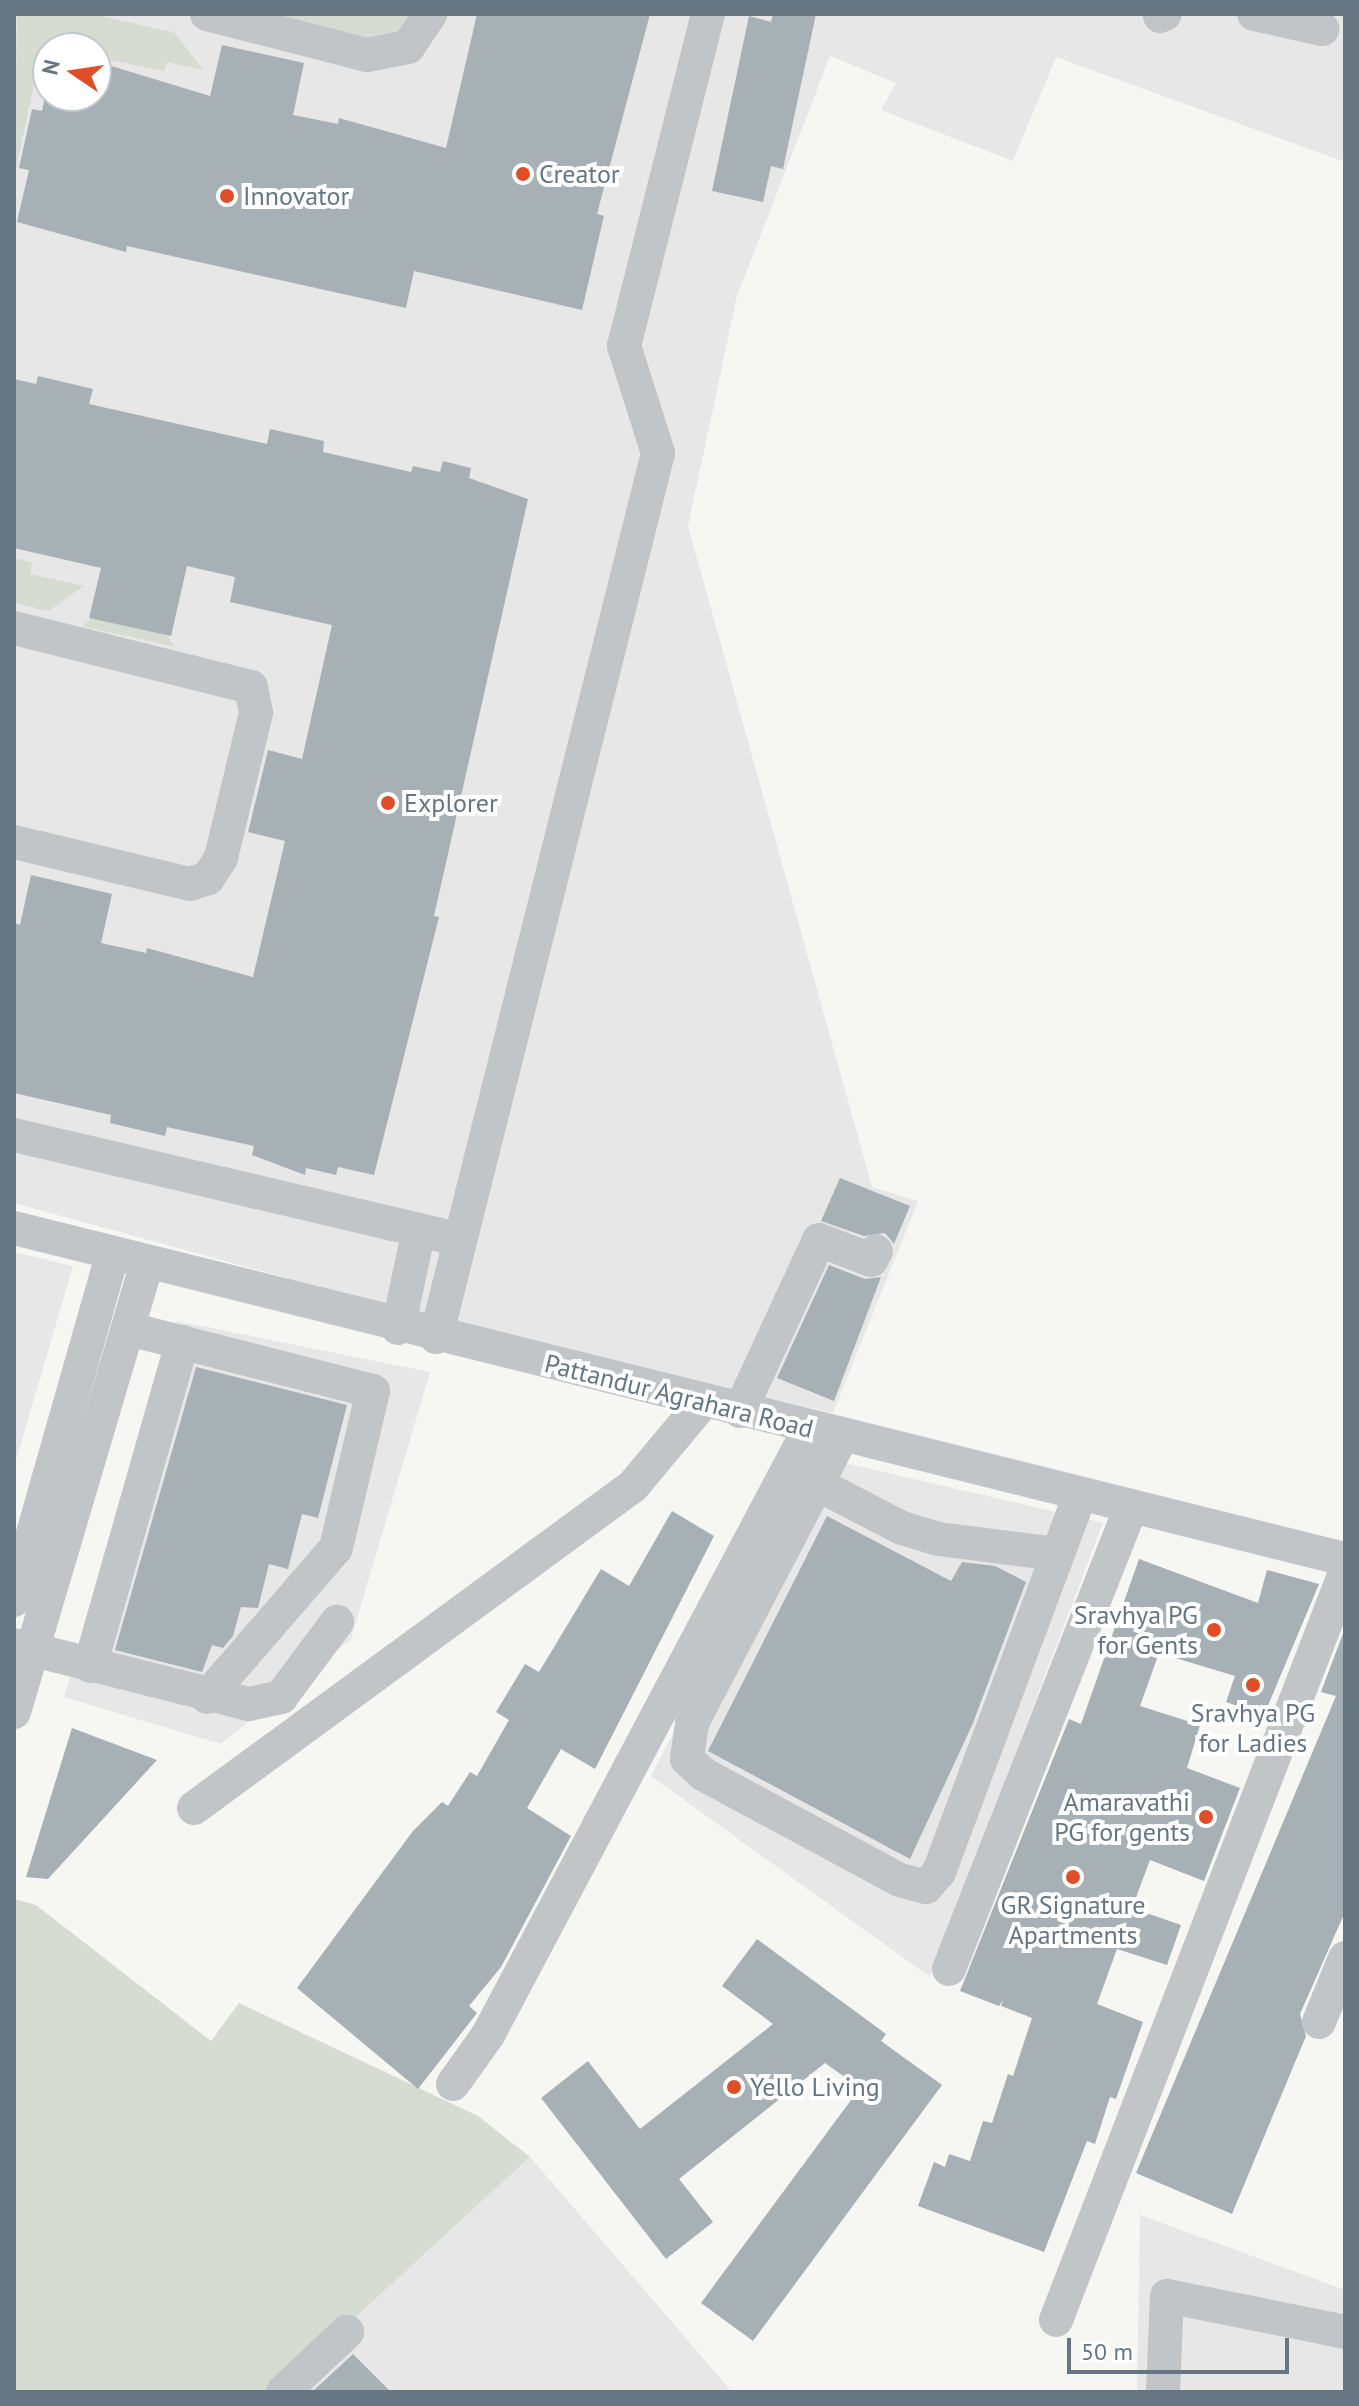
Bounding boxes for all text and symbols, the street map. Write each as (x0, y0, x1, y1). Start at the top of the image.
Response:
north arrow (32, 32, 112, 112)
text: N (35, 57, 66, 77)
place label: Creator (539, 158, 620, 190)
marker: Creator (514, 165, 532, 183)
place label: Innovator (243, 180, 349, 212)
marker: Innovator (218, 187, 236, 205)
place label: Explorer (404, 787, 498, 819)
marker: Explorer (379, 794, 397, 812)
street label: Pattandur Agrahara Road (541, 1347, 817, 1445)
place label: Sravhya PG for Gents (1074, 1599, 1198, 1660)
marker: Sravhya PG for Gents (1205, 1621, 1223, 1639)
marker: Sravhya PG for Ladies (1244, 1676, 1262, 1694)
place label: Sravhya PG for Ladies (1191, 1697, 1315, 1758)
place label: Amaravathi PG for gents (1054, 1786, 1190, 1848)
marker: Amaravathi PG for gents (1197, 1808, 1215, 1826)
marker: GR Signature Apartments (1064, 1868, 1082, 1886)
place label: GR Signature Apartments (1000, 1889, 1146, 1950)
place label: Yello Living (750, 2071, 880, 2103)
marker: Yello Living (725, 2078, 743, 2096)
scale bar (1071, 2322, 1293, 2372)
text: 50 m (1081, 2336, 1133, 2367)

